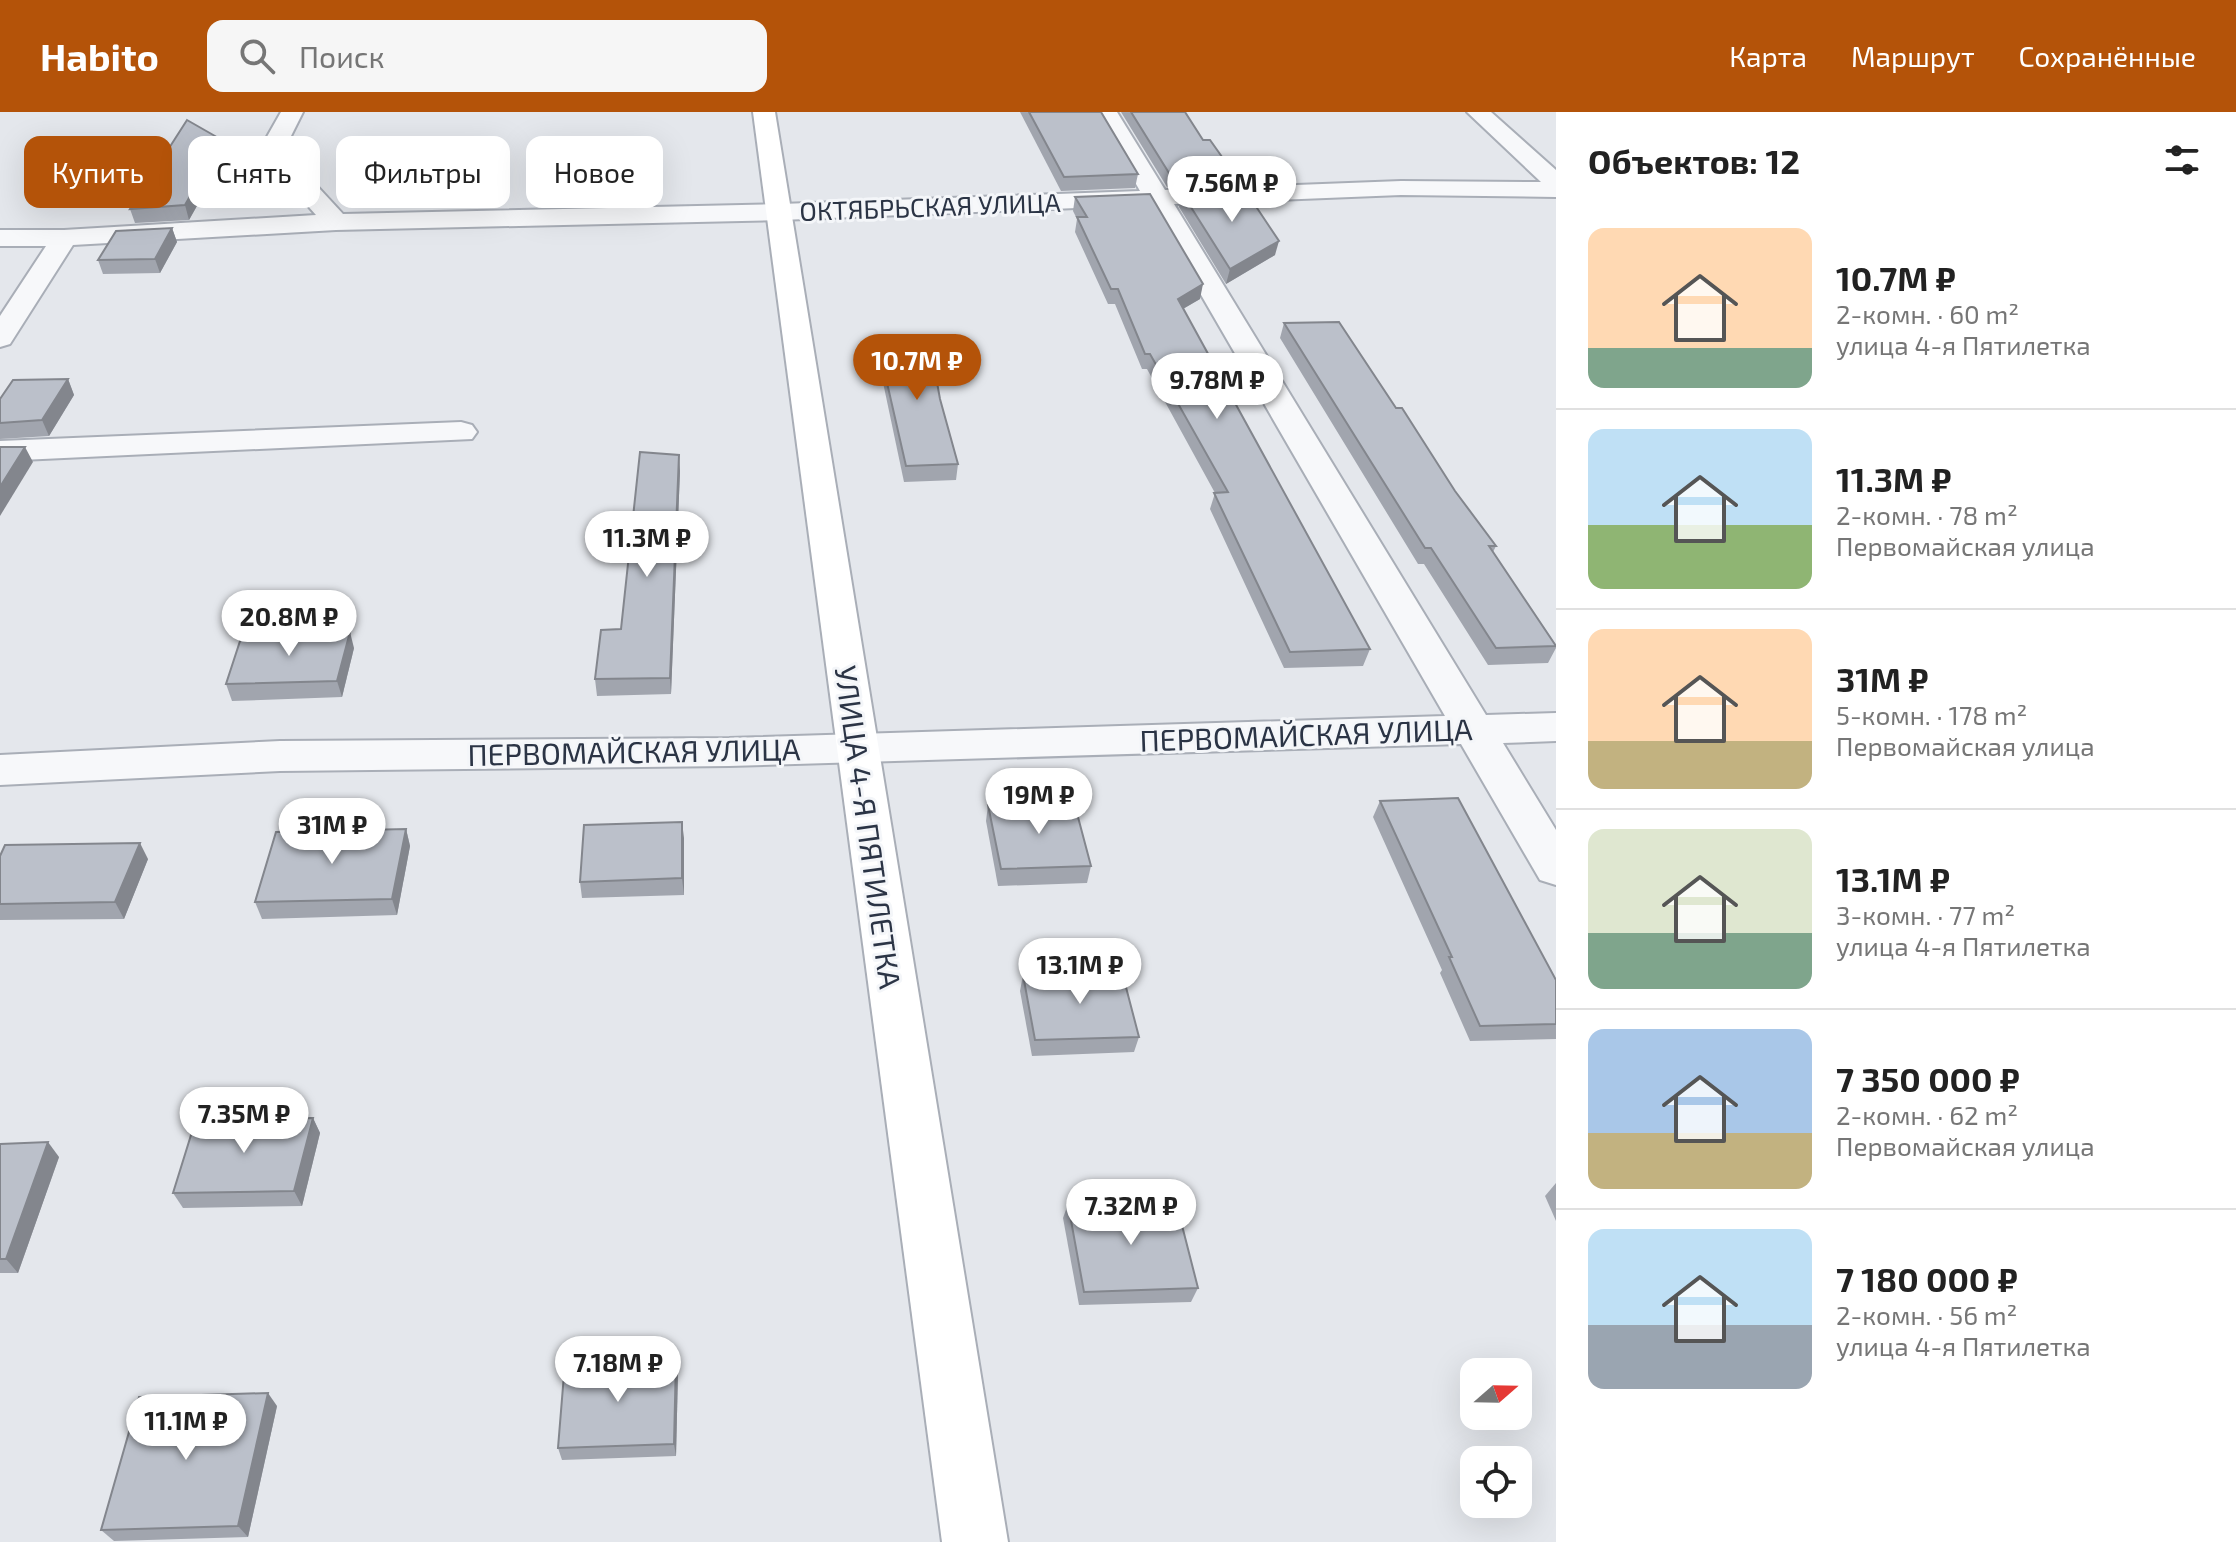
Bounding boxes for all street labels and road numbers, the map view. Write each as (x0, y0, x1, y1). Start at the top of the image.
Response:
street label: ОКТЯБРЬСКАЯ УЛИЦА (799, 186, 1061, 226)
street label: УЛИЦА 4-Я ПЯТИЛЕТКА (828, 663, 910, 991)
street label: ПЕРВОМАЙСКАЯ УЛИЦА (1139, 710, 1473, 758)
street label: ПЕРВОМАЙСКАЯ УЛИЦА (467, 730, 801, 772)

